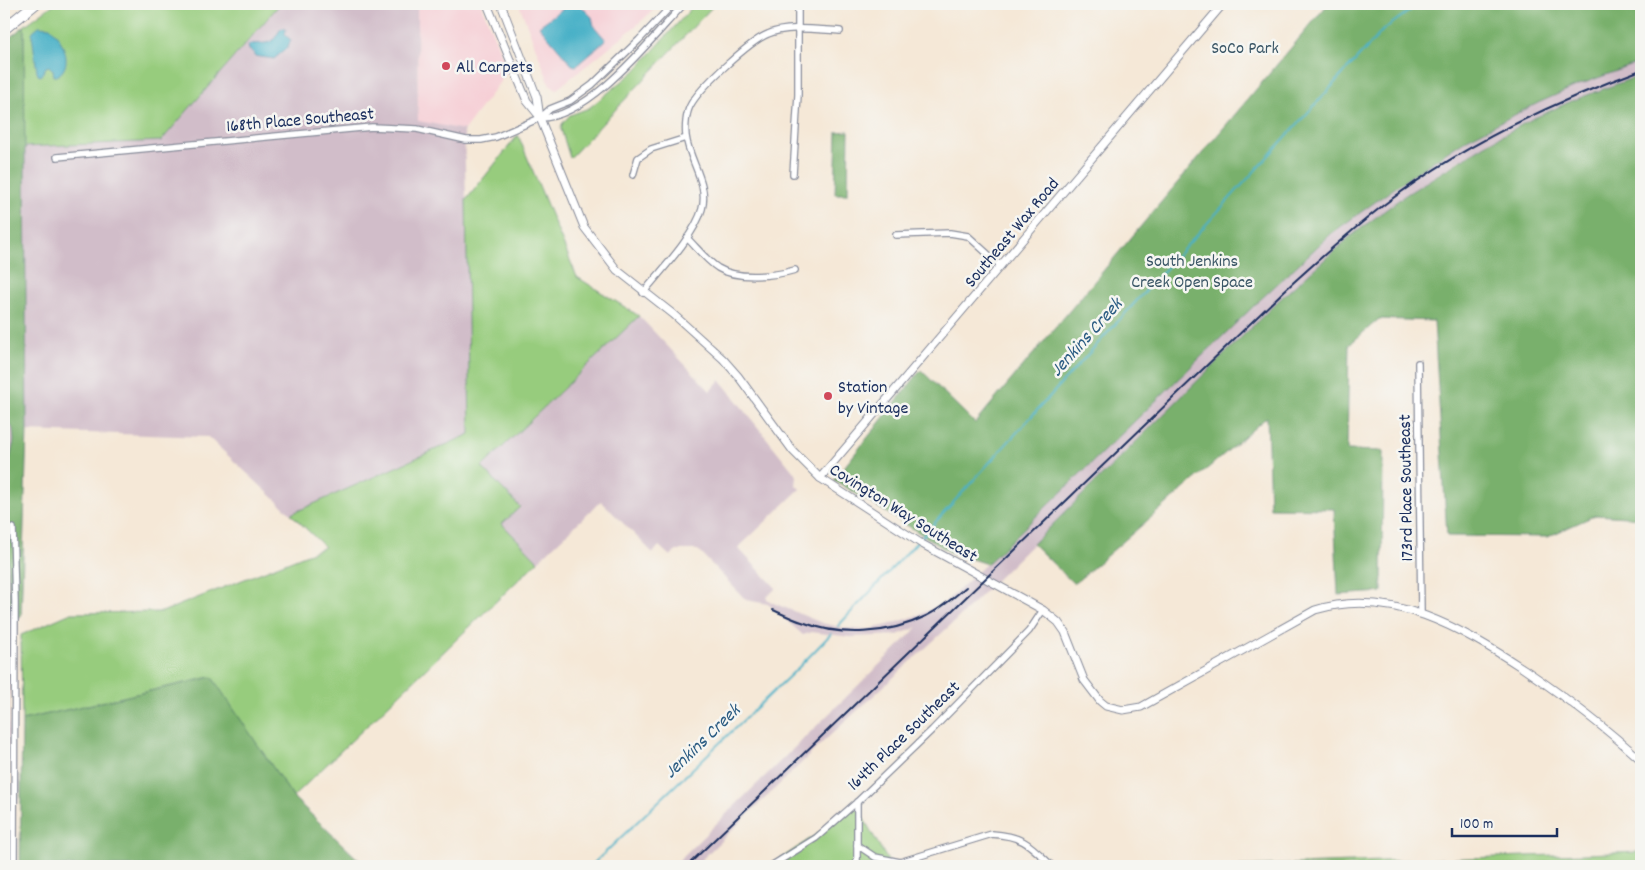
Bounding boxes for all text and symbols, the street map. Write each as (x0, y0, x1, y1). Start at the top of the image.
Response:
park label: SoCo Park (1211, 37, 1279, 62)
place label: All Carpets (456, 56, 533, 81)
marker: All Carpets (440, 60, 452, 72)
street label: 168th Place Southeast (225, 103, 376, 140)
street label: Southeast Wax Road (959, 173, 1066, 294)
park label: South Jenkins Creek Open Space (1131, 250, 1253, 296)
water label: Jenkins Creek (1045, 291, 1132, 384)
place label: Station by Vintage (838, 376, 908, 422)
marker: Station by Vintage (822, 390, 834, 402)
street label: 173rd Place Southeast (1394, 414, 1421, 562)
street label: Covington Way Southeast (824, 458, 982, 570)
street label: 164th Place Southeast (843, 676, 967, 797)
water label: Jenkins Creek (659, 697, 749, 786)
scale bar (1452, 805, 1558, 837)
text: 100 m (1460, 814, 1493, 836)

